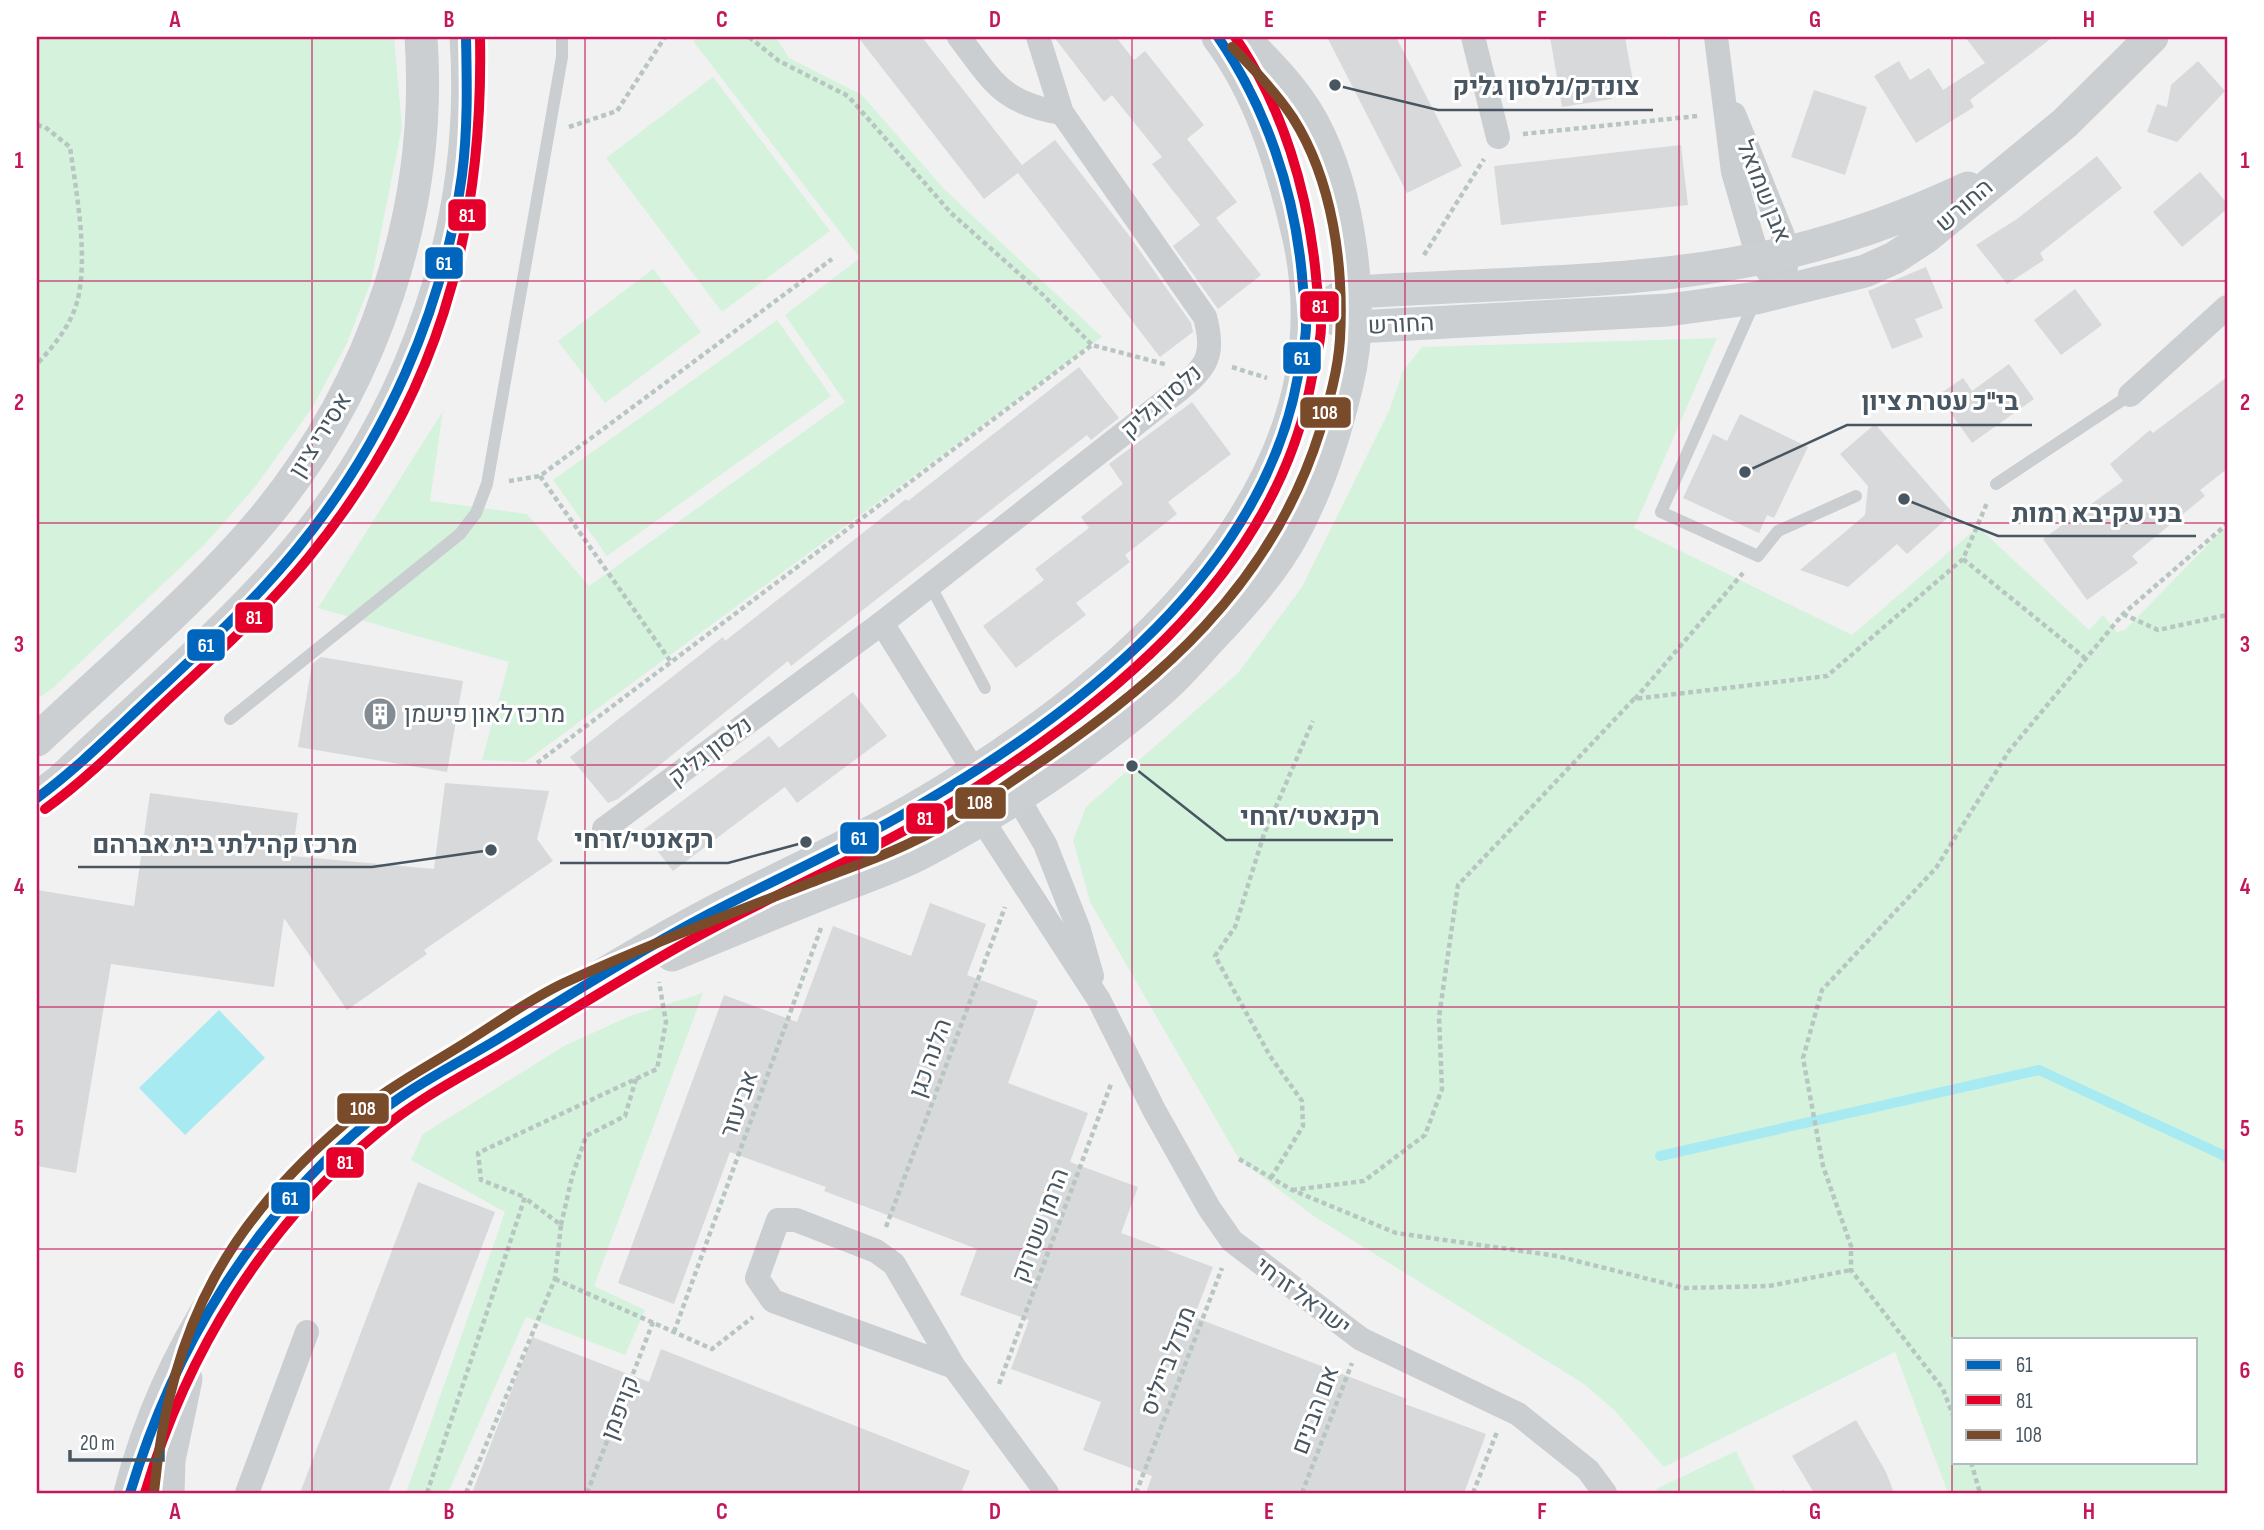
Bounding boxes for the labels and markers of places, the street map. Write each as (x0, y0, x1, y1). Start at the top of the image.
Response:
callout: צונדק/נלסון גליק (1438, 63, 1653, 110)
callout: בי"כ עטרת ציון (1847, 378, 2032, 425)
callout: בני עקיבא רמות (1998, 489, 2196, 536)
building icon: מרכז לאון פישמן (361, 695, 399, 733)
place label: מרכז לאון פישמן (404, 700, 565, 729)
callout: רקנאטי/זרחי (1226, 793, 1393, 840)
callout: רקאנטי/זרחי (560, 816, 728, 863)
callout: מרכז קהילתי בית אברהם (78, 820, 372, 867)

